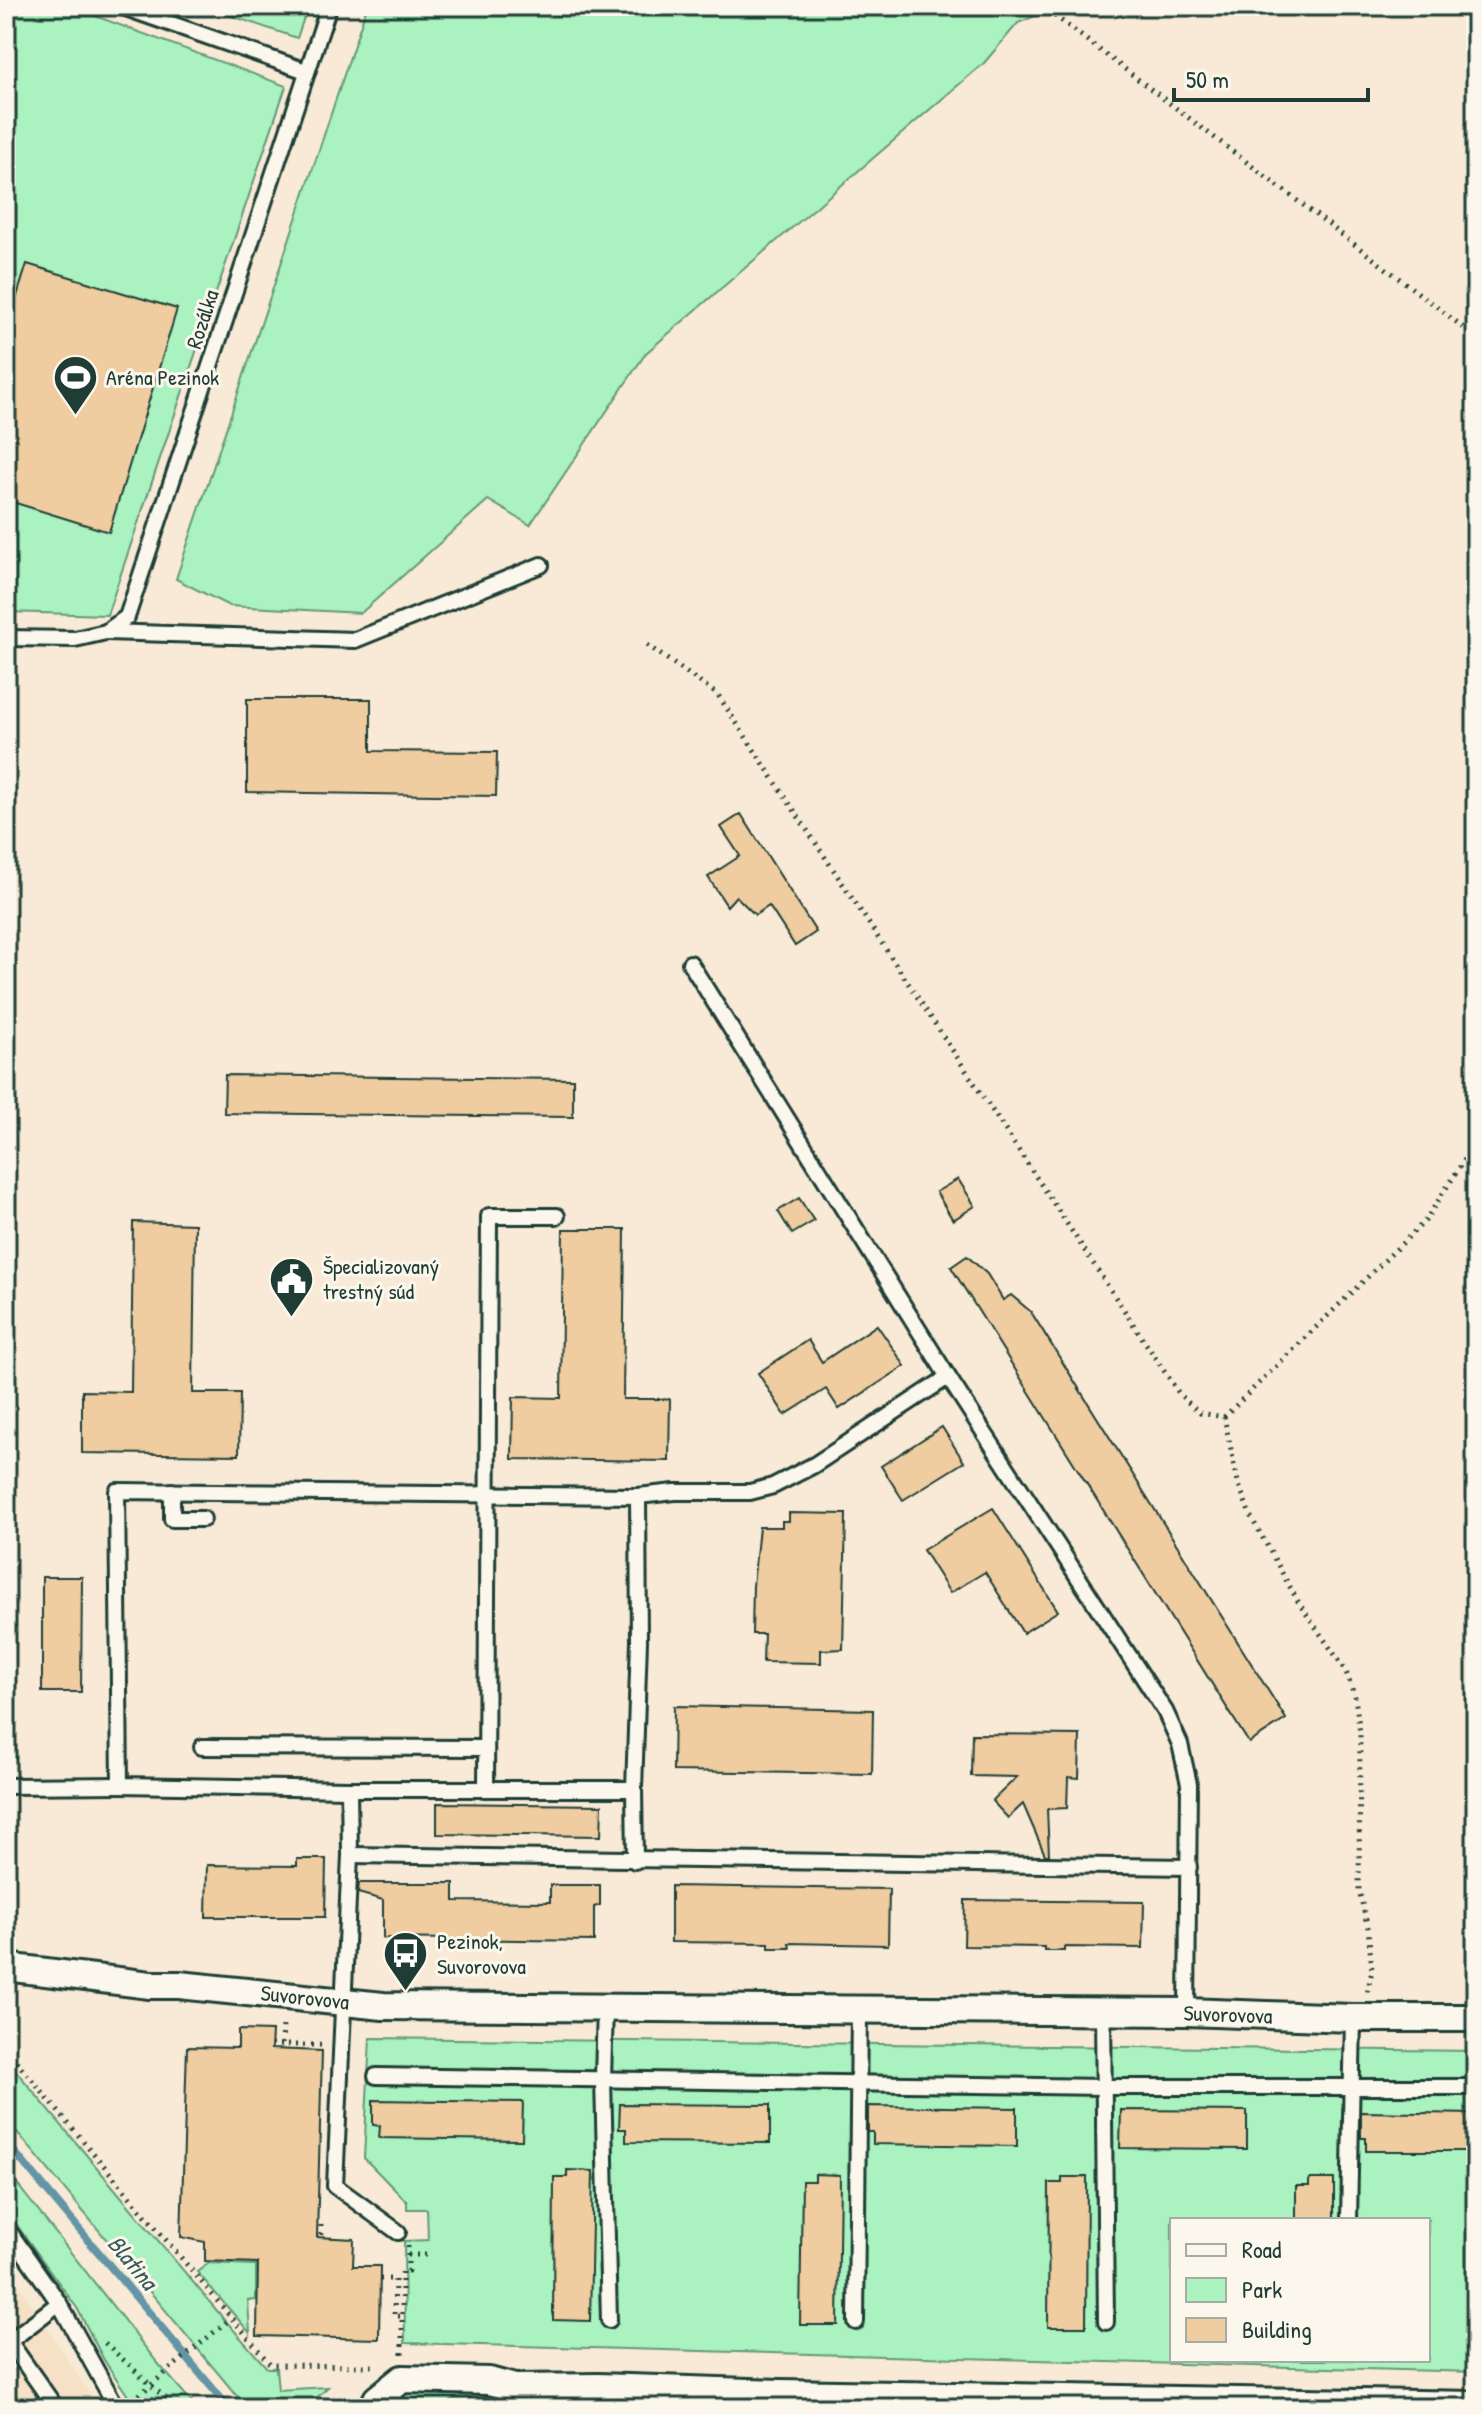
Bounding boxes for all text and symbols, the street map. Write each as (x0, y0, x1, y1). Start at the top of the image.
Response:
scale bar (1174, 52, 1368, 102)
text: 50 m (1186, 63, 1229, 95)
street label: Rozálka (178, 285, 226, 352)
sports icon: Aréna Pezinok (51, 353, 99, 416)
place label: Aréna Pezinok (106, 362, 219, 392)
place label: Špecializovaný trestný súd (323, 1251, 439, 1306)
public building icon: Špecializovaný trestný súd (268, 1255, 316, 1318)
place label: Pezinok, Suvorovova (437, 1926, 526, 1981)
bus stop icon: Pezinok, Suvorovova (382, 1930, 430, 1993)
street label: Suvorovova (259, 1977, 351, 2017)
street label: Suvorovova (1183, 1997, 1273, 2031)
legend (1170, 2218, 1430, 2362)
water label: Blatina (101, 2228, 167, 2298)
text: Road (1242, 2233, 1281, 2265)
text: Park (1242, 2273, 1282, 2305)
text: Building (1242, 2313, 1312, 2345)

